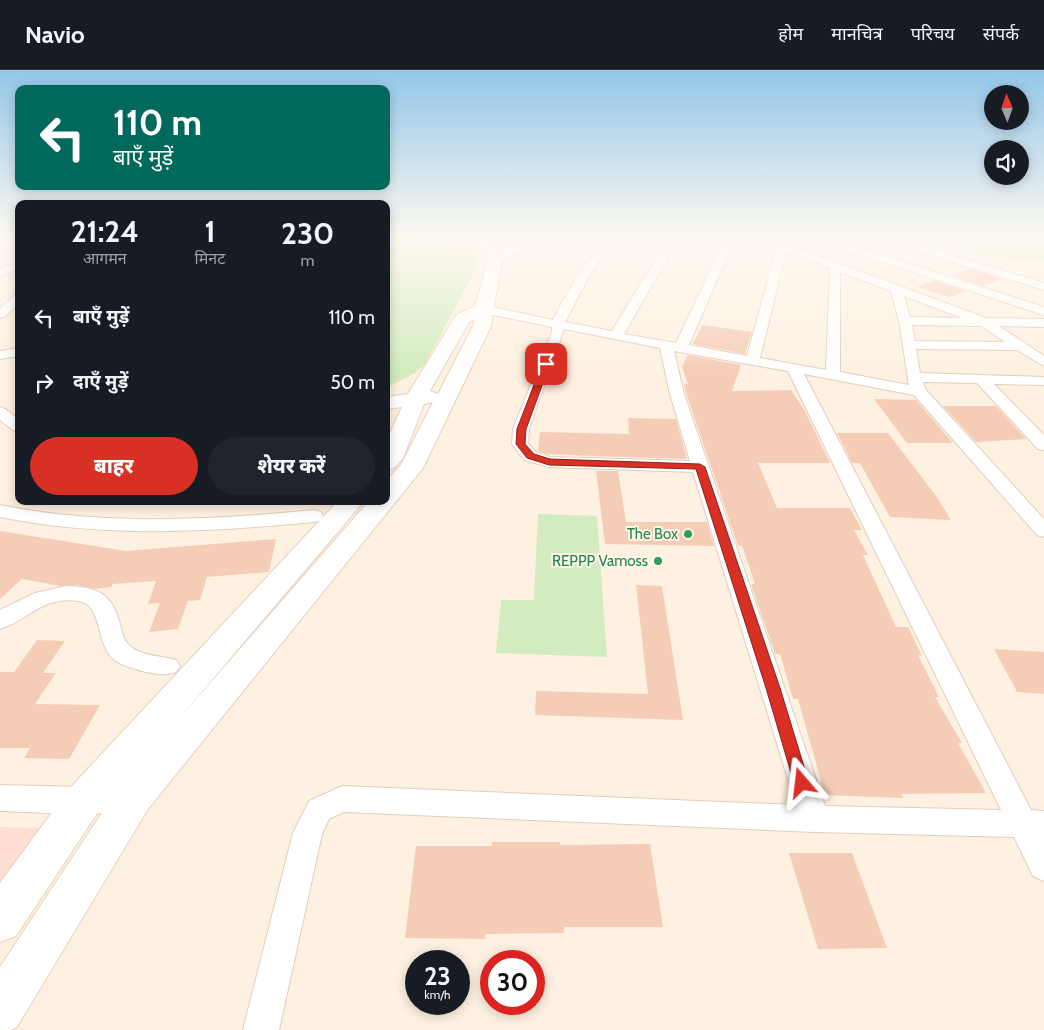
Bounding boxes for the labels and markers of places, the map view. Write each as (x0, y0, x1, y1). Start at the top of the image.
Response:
pin (525, 343, 567, 385)
place label: The Box (627, 525, 678, 543)
marker: The Box (682, 528, 694, 540)
place label: REPPP Vamoss (552, 552, 648, 570)
marker: REPPP Vamoss (652, 555, 664, 567)

